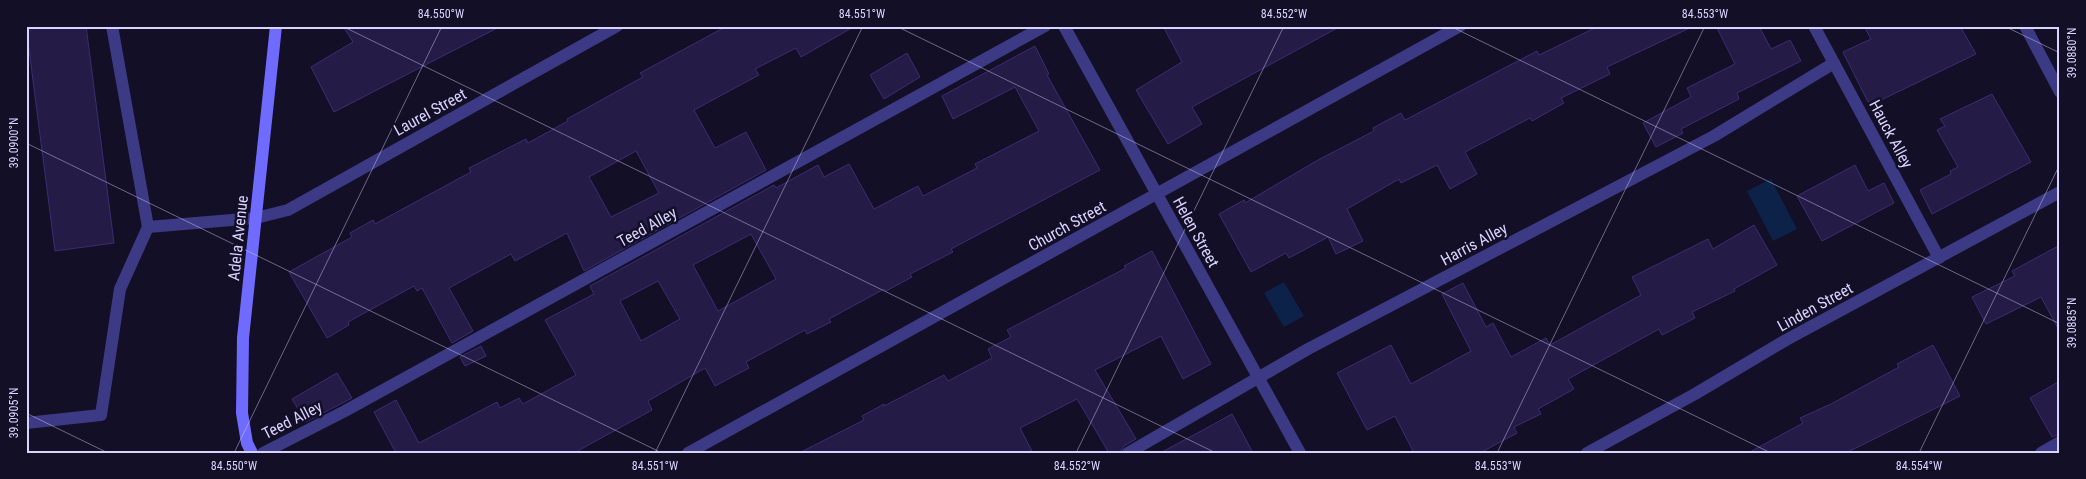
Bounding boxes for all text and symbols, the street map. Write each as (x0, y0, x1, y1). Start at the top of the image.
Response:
text: 84.550°W (418, 7, 464, 21)
text: 84.551°W (839, 7, 885, 21)
text: 84.552°W (1261, 7, 1307, 21)
text: 84.553°W (1682, 7, 1728, 21)
text: 39.0880°N (2065, 28, 2079, 78)
street label: Laurel Street (390, 84, 470, 140)
street label: Hauck Alley (1865, 97, 1917, 172)
text: 39.0900°N (7, 118, 21, 168)
street label: Helen Street (1169, 193, 1223, 271)
street label: Adela Avenue (224, 194, 252, 282)
street label: Church Street (1025, 197, 1109, 255)
street label: Teed Alley (614, 203, 680, 251)
street label: Harris Alley (1437, 218, 1511, 269)
street label: Linden Street (1774, 278, 1856, 336)
text: 39.0885°N (2065, 298, 2079, 348)
text: 39.0905°N (7, 388, 21, 438)
street label: Teed Alley (259, 397, 325, 443)
text: 84.550°W (211, 459, 257, 473)
text: 84.551°W (632, 459, 678, 473)
text: 84.552°W (1054, 459, 1100, 473)
text: 84.553°W (1475, 459, 1521, 473)
text: 84.554°W (1896, 459, 1942, 473)

